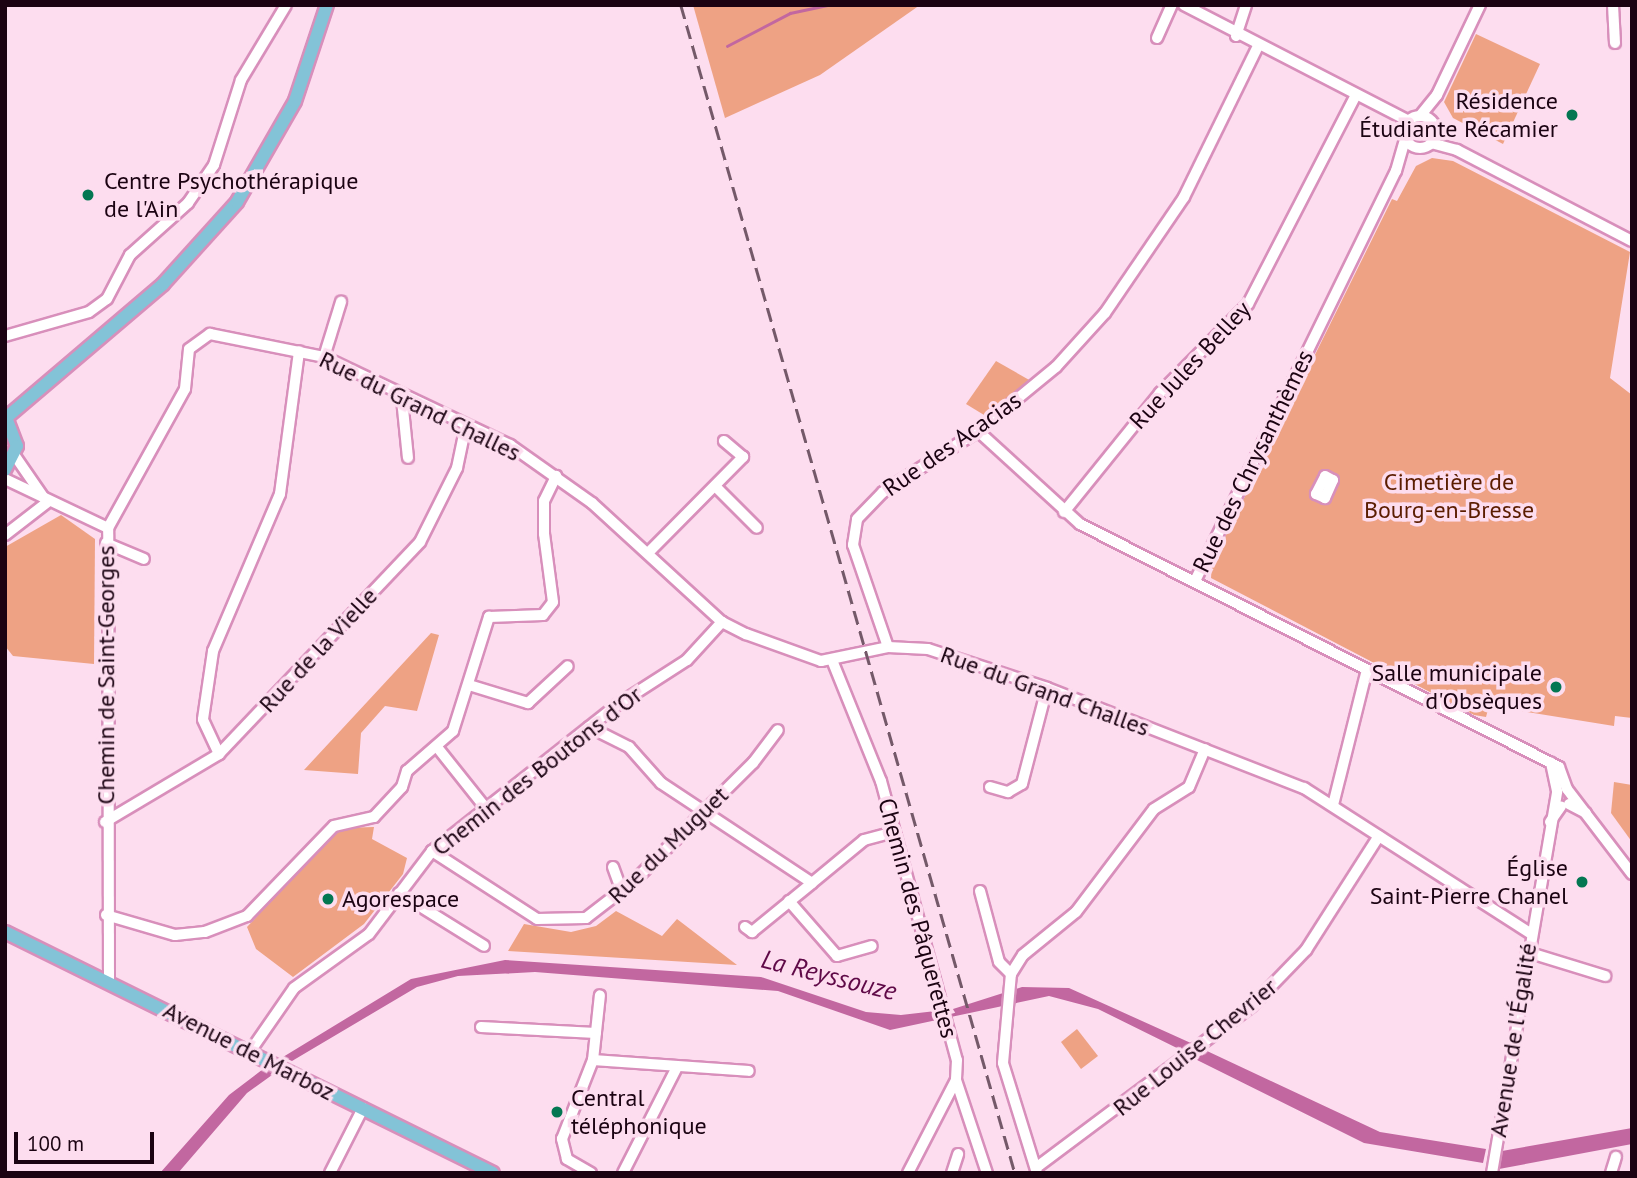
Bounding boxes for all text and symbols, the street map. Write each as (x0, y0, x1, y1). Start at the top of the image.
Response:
place label: Résidence Étudiante Récamier (1359, 87, 1558, 143)
marker: Résidence Étudiante Récamier (1564, 107, 1580, 123)
place label: Centre Psychothérapique de l'Ain (104, 167, 358, 223)
marker: Centre Psychothérapique de l'Ain (78, 185, 98, 205)
street label: Rue Jules Belley (1123, 295, 1257, 435)
street label: Rue du Grand Challes (315, 345, 525, 467)
street label: Rue des Chrysanthèmes (1187, 345, 1319, 577)
street label: Rue des Acacias (877, 385, 1027, 503)
park label: Cimetière de Bourg-en-Bresse (1364, 468, 1534, 524)
street label: Chemin de Saint-Georges (92, 545, 120, 805)
street label: Rue de la Vielle (253, 581, 383, 719)
street label: Rue du Grand Challes (937, 640, 1153, 742)
place label: Salle municipale d'Obsèques (1371, 659, 1542, 715)
marker: Salle municipale d'Obsèques (1548, 679, 1564, 695)
street label: Chemin des Boutons d'Or (426, 680, 648, 862)
street label: Rue du Muguet (602, 780, 734, 910)
street label: Chemin des Pâquerettes (872, 795, 964, 1041)
place label: Église Saint-Pierre Chanel (1370, 854, 1568, 910)
marker: Église Saint-Pierre Chanel (1574, 874, 1590, 890)
place label: Agorespace (342, 885, 459, 913)
marker: Agorespace (320, 891, 336, 907)
street label: Avenue de l'Égalité (1483, 941, 1543, 1139)
water label: La Reyssouze (758, 943, 900, 1007)
street label: Rue Louise Chevrier (1107, 972, 1283, 1122)
street label: Avenue de Marboz (159, 995, 339, 1107)
place label: Central téléphonique (571, 1084, 707, 1140)
marker: Central téléphonique (549, 1104, 565, 1120)
scale bar (18, 1118, 158, 1162)
text: 100 m (27, 1130, 84, 1157)

